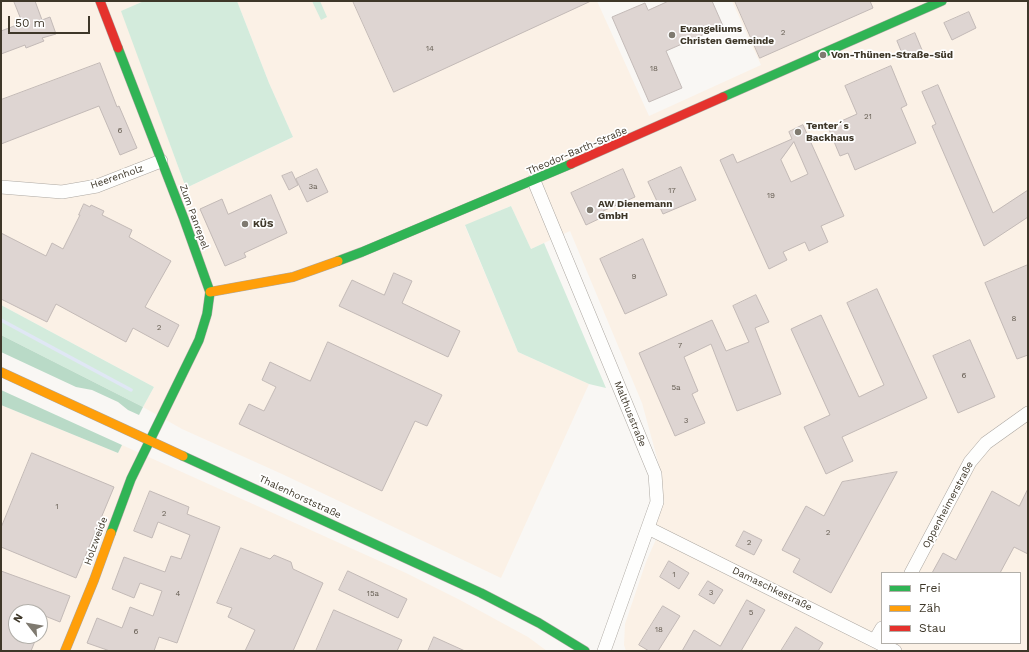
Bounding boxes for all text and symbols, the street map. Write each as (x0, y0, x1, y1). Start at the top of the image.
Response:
scale bar (10, 8, 92, 34)
text: 50 m (15, 16, 45, 30)
place label: Evangeliums Christen Gemeinde (680, 23, 774, 46)
house number: 2 (781, 28, 785, 38)
marker: Evangeliums Christen Gemeinde (667, 30, 677, 40)
house number: 14 (426, 44, 434, 54)
place label: Von-Thünen-Straße-Süd (831, 49, 953, 61)
marker: Von-Thünen-Straße-Süd (818, 50, 828, 60)
house number: 18 (650, 64, 658, 74)
house number: 21 (864, 112, 872, 122)
place label: Tenter´s Backhaus (806, 120, 854, 144)
street label: Theodor-Barth-Straße (525, 124, 629, 178)
house number: 6 (118, 126, 122, 136)
marker: Tenter´s Backhaus (793, 127, 803, 137)
street label: Heerenholz (89, 162, 145, 192)
house number: 3a (308, 182, 318, 192)
street label: Zum Panrepel (177, 183, 211, 251)
house number: 17 (668, 186, 676, 196)
house number: 19 (767, 191, 775, 201)
place label: AW Dienemann GmbH (598, 198, 672, 222)
marker: AW Dienemann GmbH (585, 205, 595, 215)
place label: KÜS (253, 218, 273, 230)
marker: KÜS (240, 219, 250, 229)
house number: 9 (632, 272, 636, 282)
house number: 8 (1012, 314, 1016, 324)
house number: 2 (157, 323, 161, 333)
house number: 7 (678, 341, 682, 351)
house number: 6 (962, 371, 966, 381)
street label: Malthusstraße (611, 379, 649, 449)
house number: 5a (671, 383, 681, 393)
house number: 3 (684, 416, 688, 426)
street label: Oppenheimerstraße (920, 459, 976, 551)
street label: Thalenhorststraße (257, 473, 343, 521)
house number: 1 (55, 502, 59, 512)
house number: 2 (162, 509, 166, 519)
street label: Holzweide (82, 515, 110, 567)
house number: 2 (826, 528, 830, 538)
house number: 2 (747, 538, 751, 548)
street label: Damaschkestraße (730, 564, 814, 614)
house number: 1 (672, 570, 676, 580)
legend (881, 572, 1021, 644)
text: Frei (919, 581, 941, 595)
house number: 3 (709, 588, 713, 598)
house number: 4 (176, 589, 180, 599)
house number: 15a (367, 589, 379, 599)
text: Zäh (919, 601, 941, 615)
north arrow (8, 604, 48, 644)
house number: 5 (749, 608, 753, 618)
text: N (10, 611, 26, 625)
text: Stau (919, 621, 946, 635)
house number: 18 (655, 625, 663, 635)
house number: 6 (134, 627, 138, 637)

